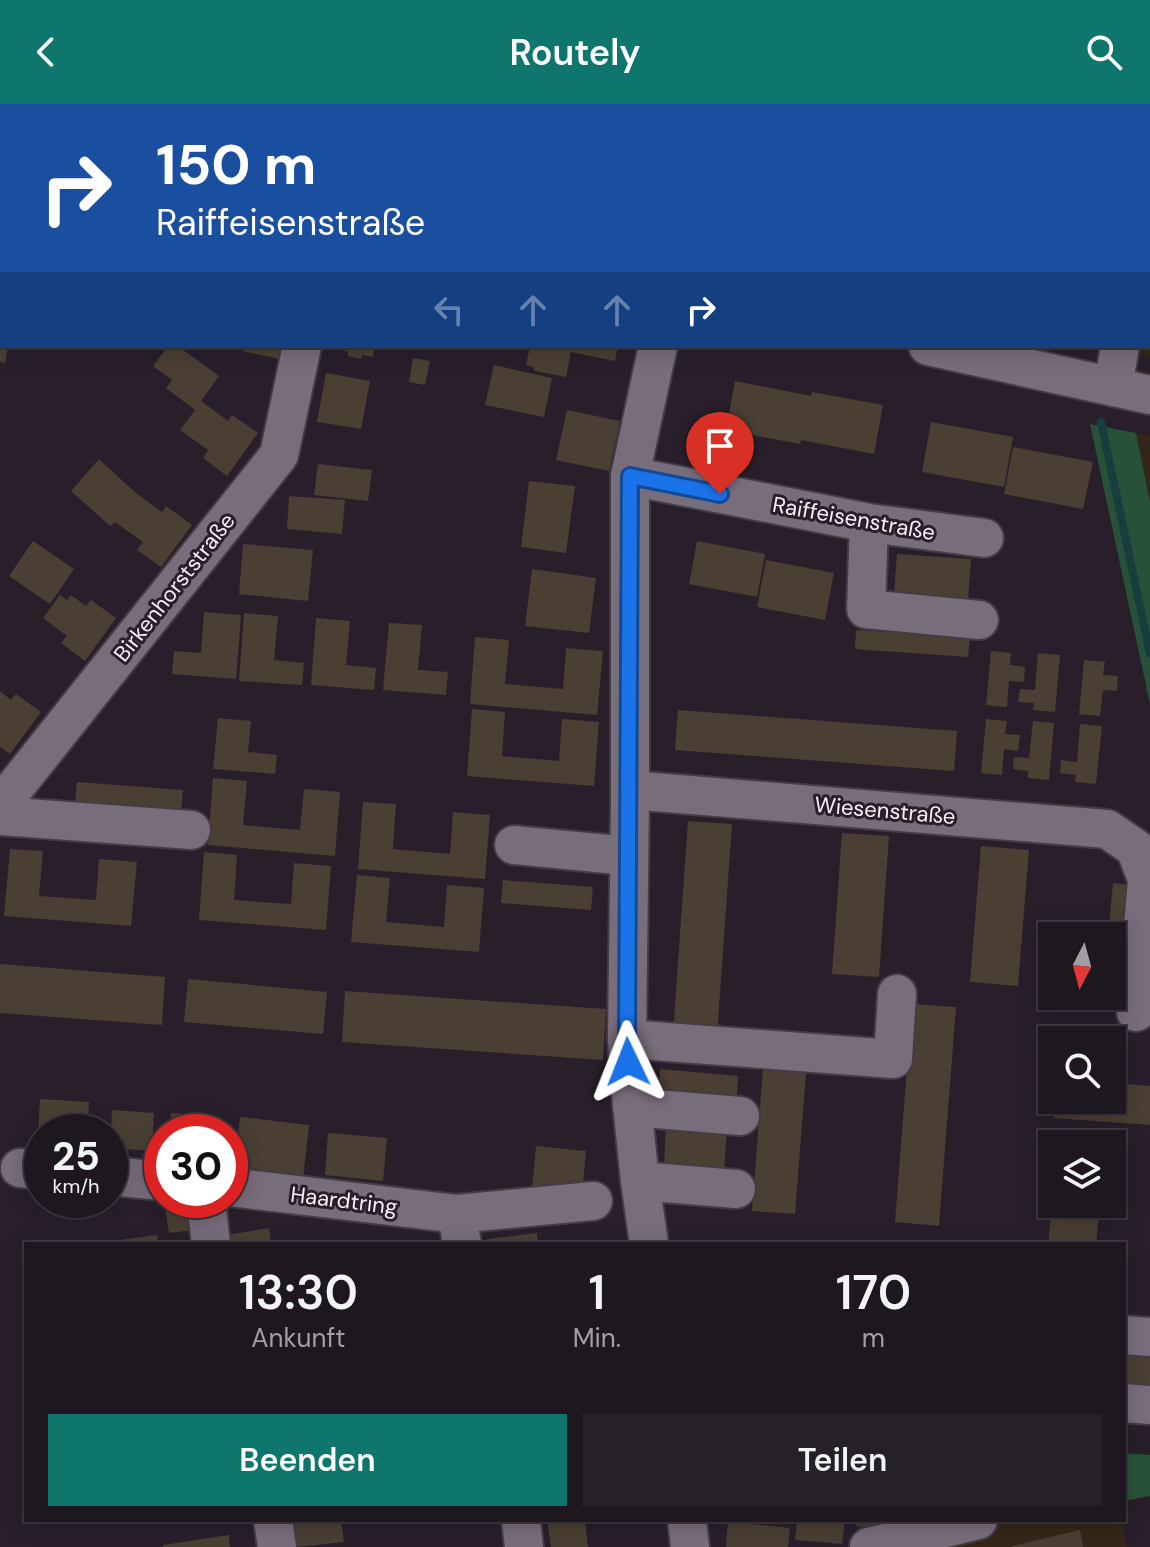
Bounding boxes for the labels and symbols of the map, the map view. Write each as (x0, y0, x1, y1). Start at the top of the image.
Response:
pin (686, 412, 754, 494)
street label: Raiffeisenstraße (770, 490, 937, 547)
street label: Birkenhorststraße (107, 507, 242, 668)
street label: Wiesenstraße (813, 790, 957, 831)
north arrow (1038, 922, 1126, 1010)
position arrow (586, 1020, 670, 1104)
speed limit sign: 30 (144, 1114, 248, 1218)
street label: Haardtring (289, 1180, 399, 1221)

